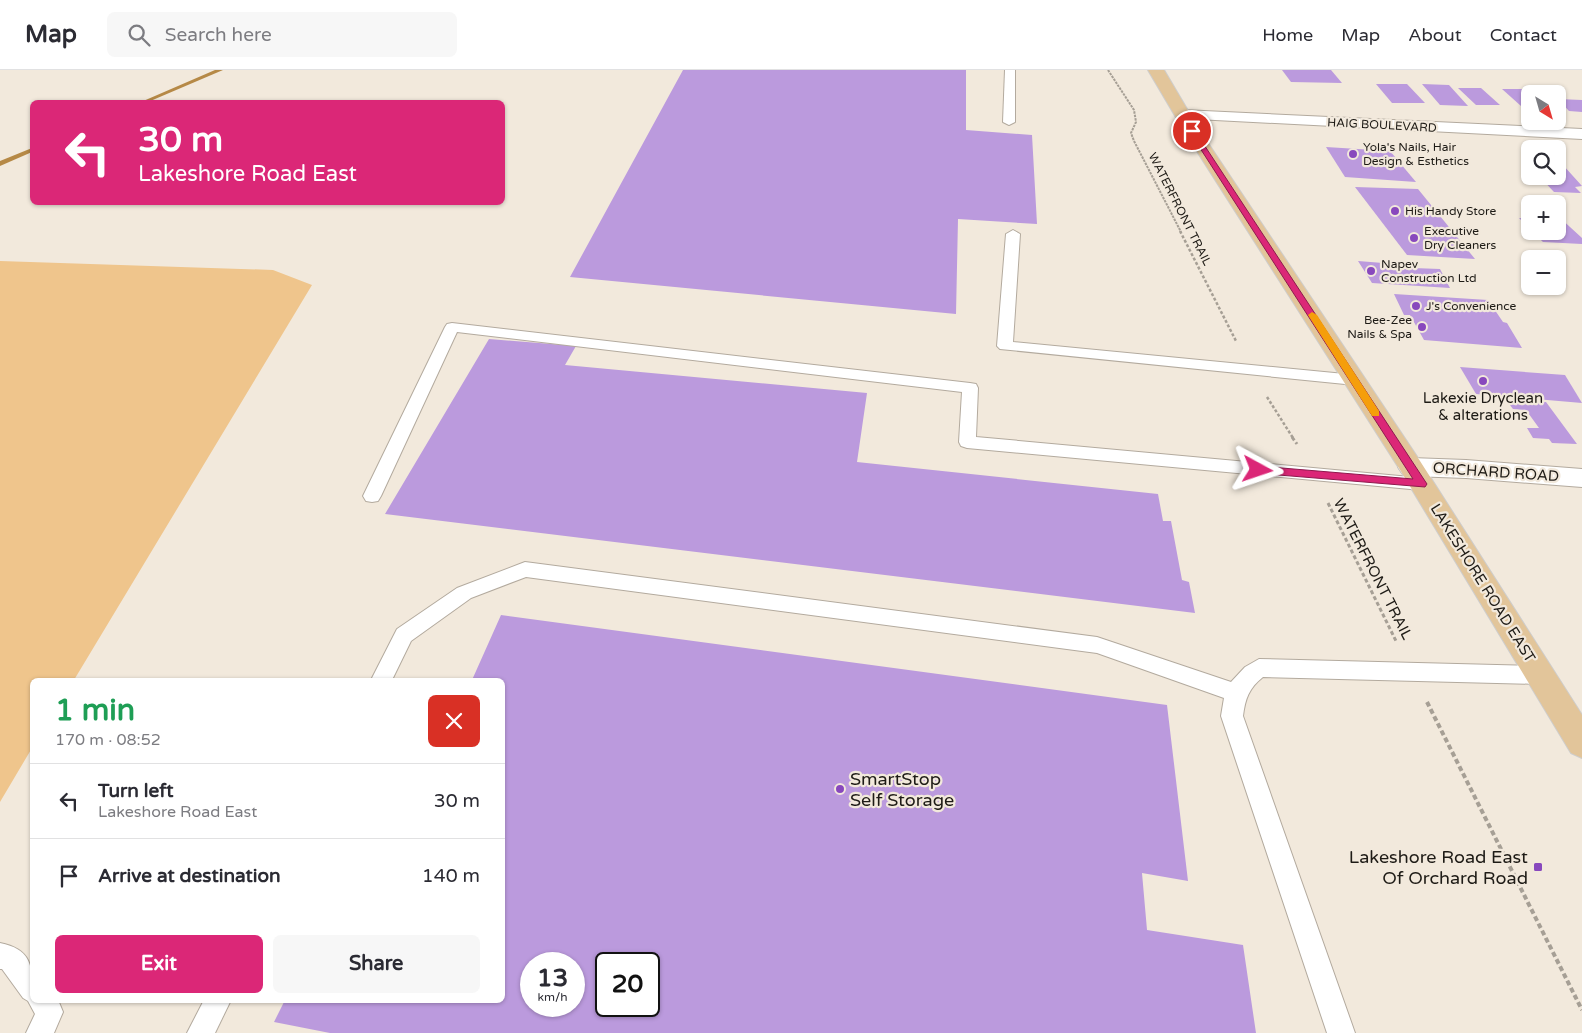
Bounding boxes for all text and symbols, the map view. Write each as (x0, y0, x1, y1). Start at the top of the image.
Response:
search box (107, 12, 457, 57)
text: Map (25, 20, 77, 49)
icon: search (125, 21, 153, 49)
text: Search here (165, 24, 272, 46)
text: Home (1262, 24, 1313, 46)
text: Map (1341, 24, 1380, 46)
text: About (1408, 24, 1462, 46)
text: Contact (1490, 24, 1557, 46)
north arrow (1521, 85, 1566, 130)
map controls (1521, 85, 1566, 295)
pin (1171, 110, 1213, 152)
street label: HAIG BOULEVARD (1327, 115, 1437, 135)
icon: arrive (1178, 117, 1206, 145)
text: 30 m (138, 119, 223, 161)
icon: left (55, 120, 120, 185)
place label: Yola's Nails, Hair Design & Esthetics (1363, 140, 1469, 168)
button: search (1521, 140, 1566, 185)
marker: Yola's Nails, Hair Design & Esthetics (1347, 148, 1359, 160)
street label: WATERFRONT TRAIL (1145, 150, 1215, 268)
text: Lakeshore Road East (138, 161, 357, 187)
button: + (1521, 195, 1566, 240)
place label: His Handy Store (1405, 204, 1496, 218)
marker: His Handy Store (1389, 205, 1401, 217)
place label: Executive Dry Cleaners (1424, 224, 1497, 252)
marker: Executive Dry Cleaners (1408, 232, 1420, 244)
button: − (1521, 250, 1566, 295)
place label: Napev Construction Ltd (1381, 257, 1477, 285)
marker: Napev Construction Ltd (1365, 265, 1377, 277)
place label: J's Convenience (1426, 299, 1517, 313)
marker: J's Convenience (1410, 300, 1422, 312)
place label: Bee-Zee Nails & Spa (1347, 313, 1412, 341)
marker: Bee-Zee Nails & Spa (1416, 321, 1428, 333)
marker: Lakexie Dryclean & alterations (1477, 375, 1489, 387)
place label: Lakexie Dryclean & alterations (1423, 389, 1543, 424)
position arrow (1231, 443, 1283, 495)
street label: ORCHARD ROAD (1432, 459, 1560, 485)
street label: WATERFRONT TRAIL (1330, 496, 1417, 643)
street label: LAKESHORE ROAD EAST (1427, 500, 1539, 666)
text: 1 min (55, 692, 135, 729)
button: close (428, 695, 480, 747)
text: 170 m · 08:52 (55, 730, 161, 750)
place label: SmartStop Self Storage (850, 768, 954, 811)
text: Turn left (98, 780, 174, 802)
marker: SmartStop Self Storage (834, 783, 846, 795)
icon: left (55, 787, 83, 815)
text: 30 m (434, 790, 480, 812)
text: Lakeshore Road East (98, 802, 257, 822)
place label: Lakeshore Road East Of Orchard Road (1349, 846, 1528, 889)
marker: Lakeshore Road East Of Orchard Road (1532, 861, 1544, 873)
icon: arrive (55, 862, 83, 890)
text: Arrive at destination (98, 865, 281, 887)
text: 140 m (422, 865, 480, 887)
button: Exit (55, 935, 263, 993)
button: Share (273, 935, 480, 993)
speed limit sign: 20 (595, 952, 660, 1017)
text: 13 (537, 963, 568, 993)
text: km/h (537, 990, 568, 1004)

